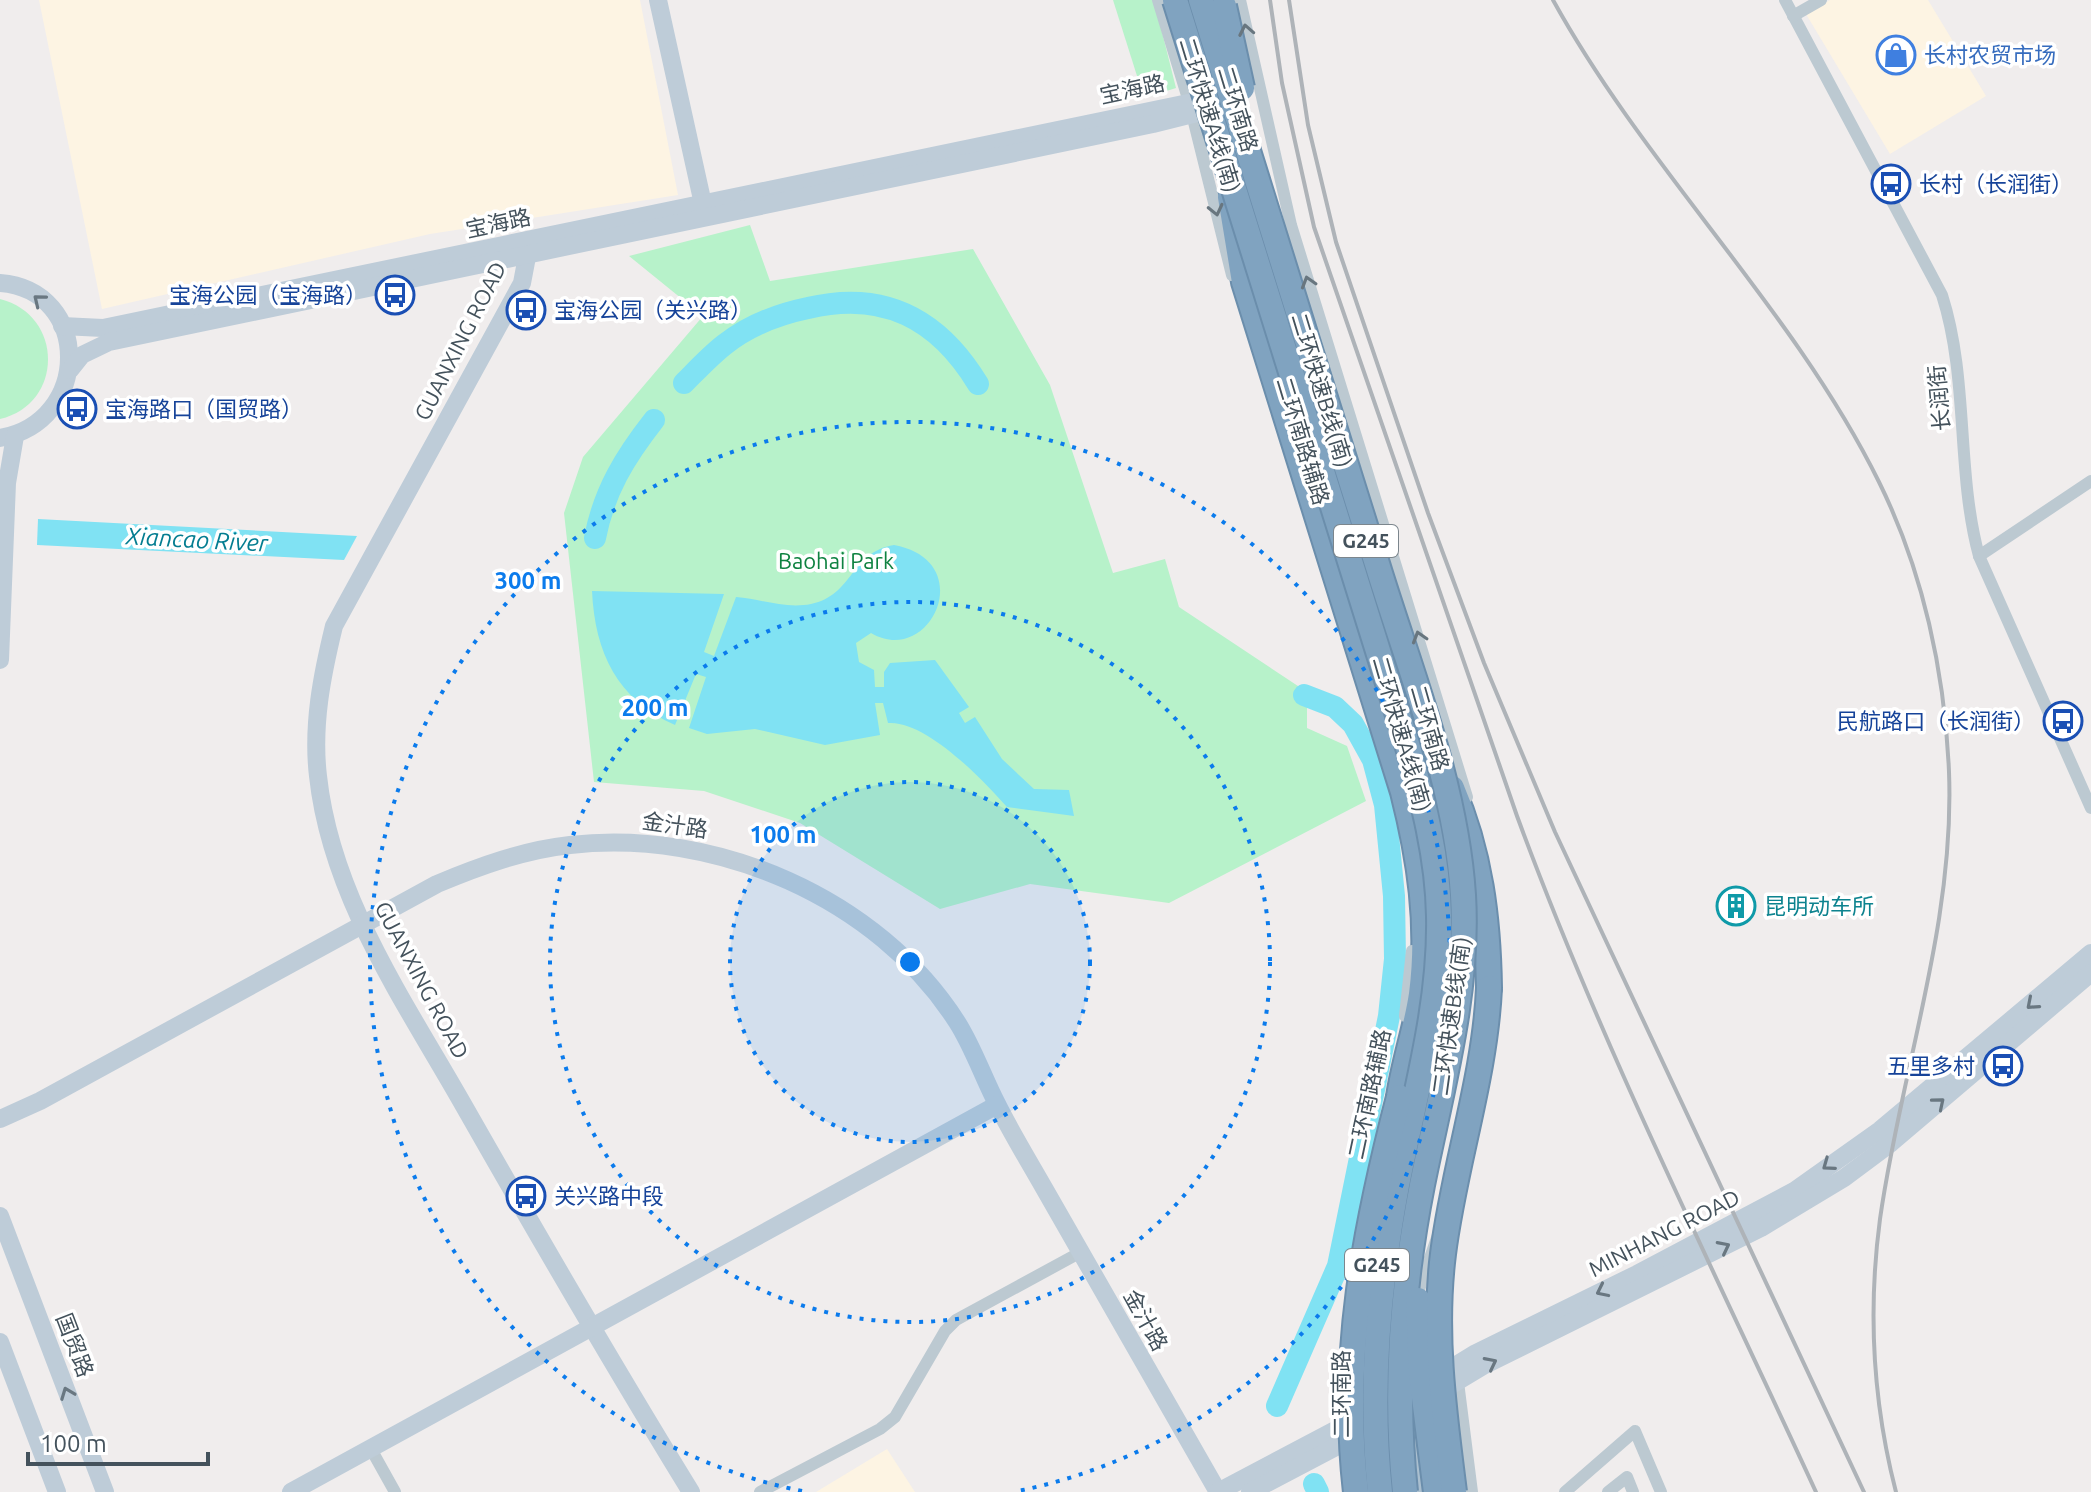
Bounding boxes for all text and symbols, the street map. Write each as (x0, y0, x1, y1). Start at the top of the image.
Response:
one-way arrow (1238, 23, 1255, 37)
shop icon: 长村农贸市场 (1875, 34, 1917, 76)
street label: 二环快速A线(南) (1174, 35, 1246, 195)
place label: 长村农贸市场 (1924, 42, 2056, 67)
street label: 二环南路 (1214, 63, 1263, 155)
street label: 宝海路 (1097, 69, 1167, 108)
bus stop icon: 长村（长润街） (1870, 163, 1912, 205)
place label: 长村（长润街） (1919, 171, 2073, 196)
street label: 宝海路 (463, 203, 533, 242)
one-way arrow (1207, 203, 1224, 216)
street label: GUANXING ROAD (409, 257, 510, 424)
bus stop icon: 宝海公园（宝海路） (374, 274, 416, 316)
one-way arrow (1301, 275, 1317, 289)
place label: 宝海公园（宝海路） (169, 282, 367, 307)
bus stop icon: 宝海公园（关兴路） (505, 289, 547, 331)
one-way arrow (34, 295, 49, 309)
place label: 宝海公园（关兴路） (554, 297, 752, 322)
street label: 二环快速B线(南) (1286, 310, 1358, 470)
street label: 长润街 (1923, 364, 1954, 432)
street label: 二环南路辅路 (1272, 374, 1335, 508)
bus stop icon: 宝海路口（国贸路） (56, 388, 98, 430)
place label: 宝海路口（国贸路） (105, 396, 303, 421)
water label: Xiancao River (123, 522, 269, 557)
road number: G245 (1334, 525, 1398, 557)
park label: Baohai Park (778, 548, 894, 573)
text: 300 m (495, 567, 561, 594)
one-way arrow (1412, 631, 1428, 645)
street label: 二环快速A线(南) (1367, 653, 1437, 815)
street label: 二环南路 (1406, 682, 1455, 774)
text: 200 m (622, 694, 688, 721)
bus stop icon: 民航路口（长润街） (2042, 700, 2084, 742)
place label: 民航路口（长润街） (1837, 708, 2035, 733)
street label: 金汁路 (641, 808, 709, 841)
text: 100 m (750, 821, 816, 848)
building icon: 昆明动车所 (1715, 885, 1757, 927)
place label: 昆明动车所 (1764, 893, 1874, 918)
street label: GUANXING ROAD (370, 897, 474, 1063)
street label: 二环快速B线(南) (1427, 935, 1475, 1097)
centre of rings (896, 948, 924, 976)
one-way arrow (2026, 994, 2041, 1009)
street label: 二环南路辅路 (1343, 1027, 1394, 1161)
bus stop icon: 五里多村 (1982, 1045, 2024, 1087)
place label: 五里多村 (1887, 1053, 1975, 1078)
one-way arrow (1930, 1098, 1945, 1113)
one-way arrow (1823, 1155, 1837, 1170)
bus stop icon: 关兴路中段 (505, 1175, 547, 1217)
place label: 关兴路中段 (554, 1183, 664, 1208)
street label: MINHANG ROAD (1584, 1184, 1743, 1281)
one-way arrow (1716, 1241, 1731, 1257)
road number: G245 (1345, 1249, 1409, 1281)
one-way arrow (1595, 1282, 1610, 1297)
street label: 金汁路 (1120, 1285, 1173, 1355)
street label: 国贸路 (52, 1310, 99, 1380)
street label: 二环南路 (1328, 1350, 1353, 1438)
one-way arrow (1483, 1357, 1498, 1372)
one-way arrow (60, 1387, 77, 1401)
scale bar (28, 1416, 208, 1466)
text: 100 m (40, 1430, 107, 1457)

